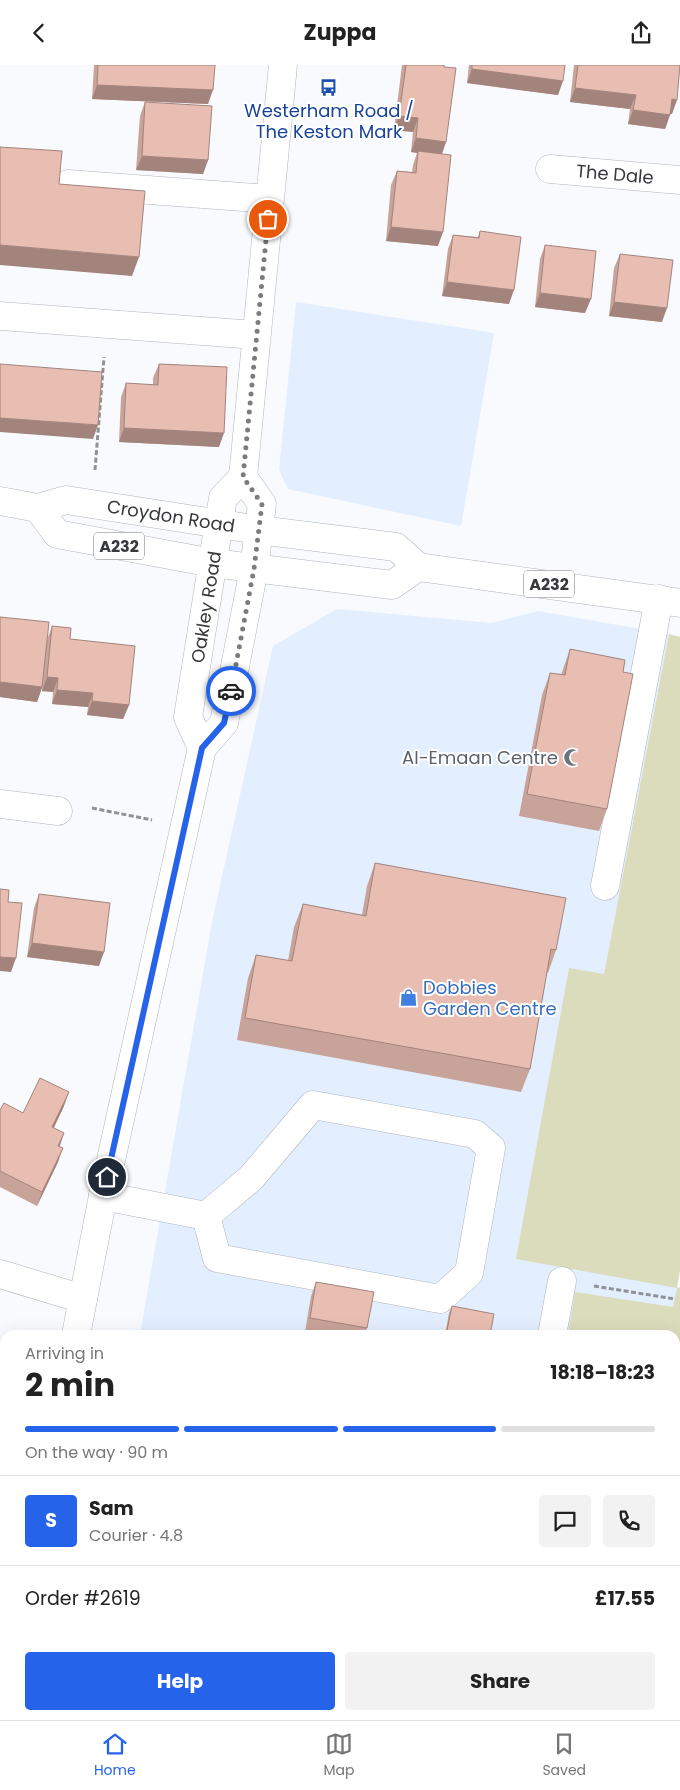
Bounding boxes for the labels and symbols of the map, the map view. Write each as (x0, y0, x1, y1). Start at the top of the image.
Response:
bus stop icon: Westerham Road / The Keston Mark (319, 77, 339, 97)
place label: Westerham Road / The Keston Mark (244, 98, 414, 144)
street label: The Dale (575, 158, 655, 190)
pin (247, 198, 289, 240)
street label: Croydon Road (105, 494, 237, 538)
road number: A232 (94, 533, 144, 559)
street label: Oakley Road (185, 549, 227, 665)
road number: A232 (524, 571, 574, 597)
courier (206, 666, 256, 716)
place label: Al-Emaan Centre (402, 745, 558, 770)
mosque icon: Al-Emaan Centre (562, 747, 582, 767)
place label: Dobbies Garden Centre (423, 975, 557, 1021)
shop icon: Dobbies Garden Centre (399, 987, 419, 1007)
pin (86, 1156, 128, 1198)

